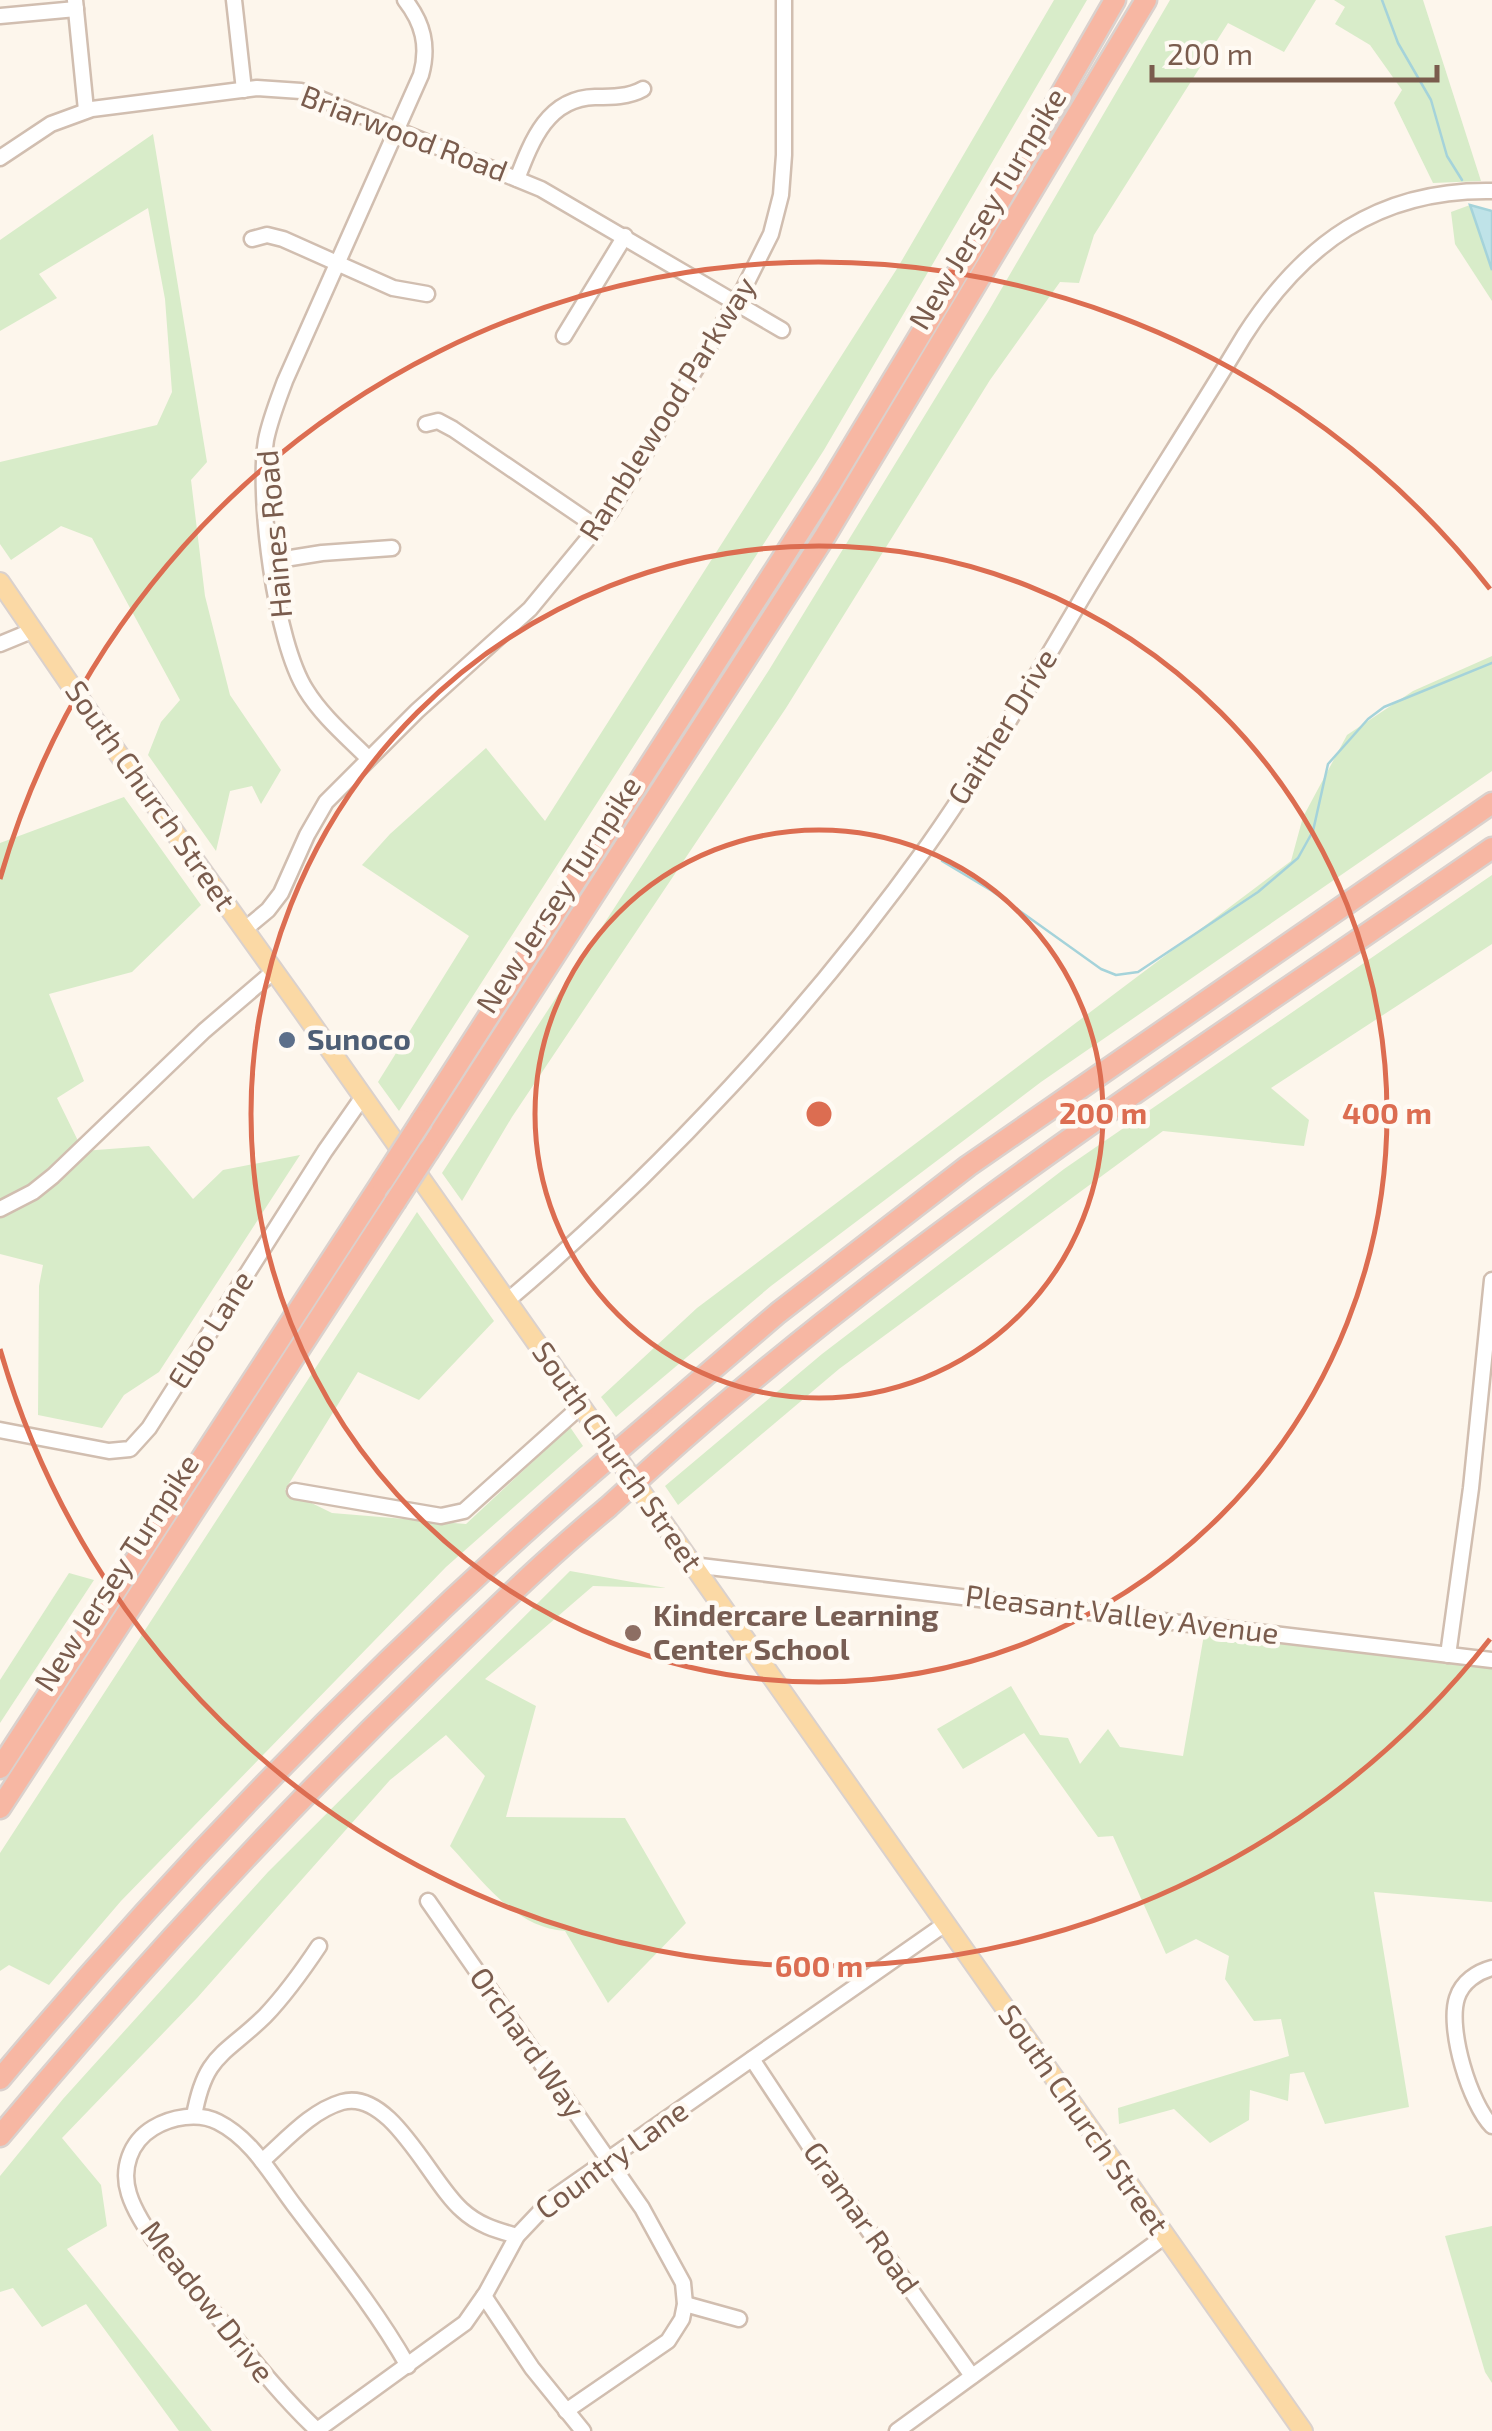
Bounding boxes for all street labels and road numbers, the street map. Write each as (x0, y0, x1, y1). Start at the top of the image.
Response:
street label: Briarwood Road (296, 76, 513, 188)
street label: New Jersey Turnpike (900, 81, 1073, 335)
street label: Ramblewood Parkway (570, 269, 762, 547)
street label: Haines Road (248, 449, 298, 620)
street label: Gaither Drive (939, 641, 1063, 811)
street label: South Church Street (59, 673, 244, 917)
street label: New Jersey Turnpike (467, 769, 647, 1019)
street label: Elbo Lane (159, 1263, 260, 1394)
street label: South Church Street (526, 1334, 711, 1578)
street label: New Jersey Turnpike (25, 1447, 205, 1697)
street label: Pleasant Valley Avenue (964, 1576, 1281, 1650)
street label: Orchard Way (463, 1959, 594, 2124)
street label: South Church Street (992, 1997, 1177, 2241)
street label: Country Lane (528, 2091, 694, 2226)
street label: Gramar Road (797, 2134, 928, 2300)
street label: Meadow Drive (134, 2213, 283, 2389)

